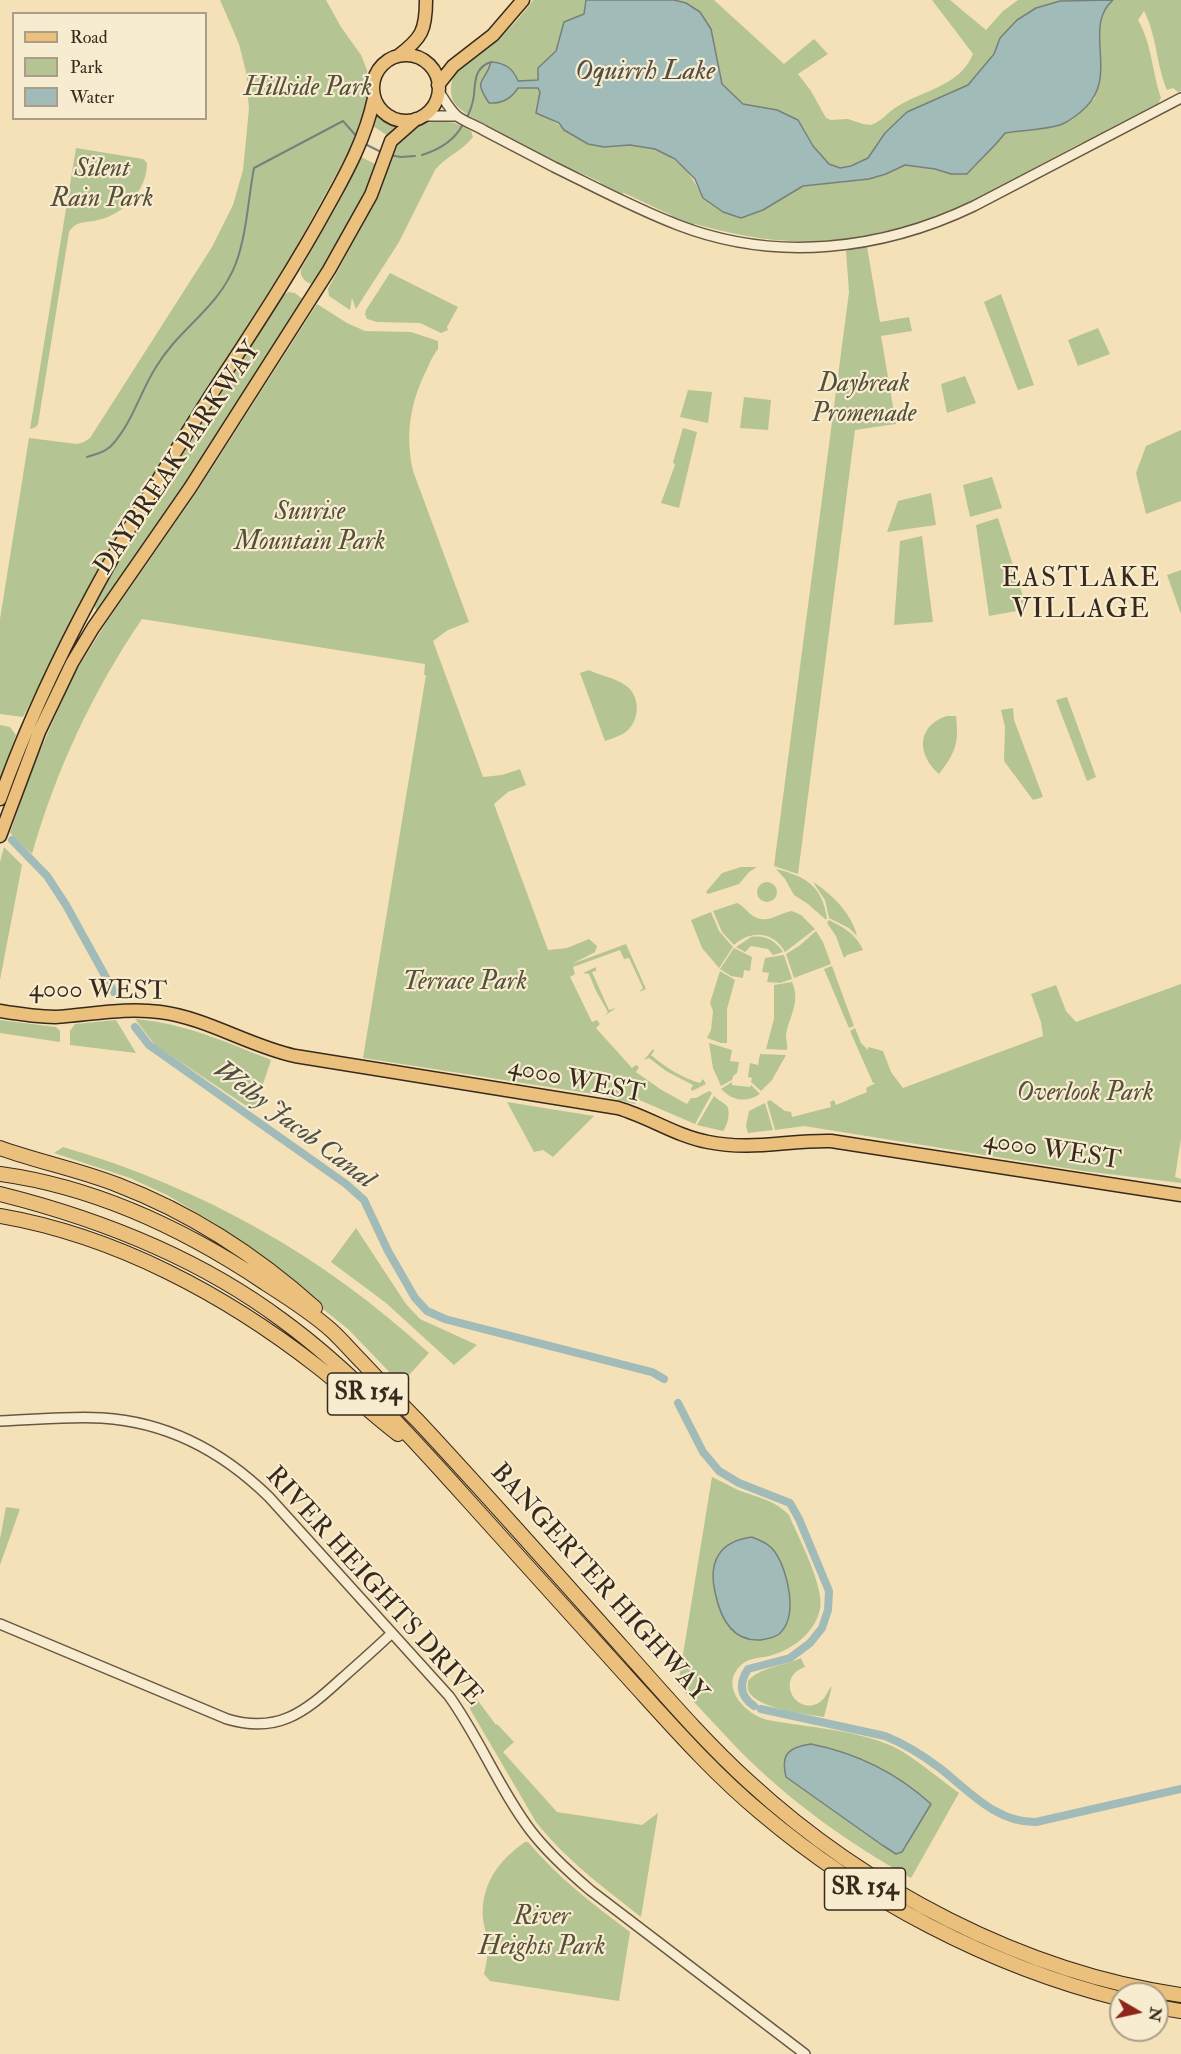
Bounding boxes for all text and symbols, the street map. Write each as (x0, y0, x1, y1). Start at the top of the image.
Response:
legend (12, 12, 207, 120)
text: Road (70, 26, 108, 49)
text: Park (70, 56, 103, 79)
water label: Oquirrh Lake (575, 57, 715, 89)
park label: Hillside Park (244, 73, 372, 105)
text: Water (70, 86, 114, 109)
park label: Silent Rain Park (50, 154, 154, 216)
street label: DAYBREAK PARKWAY (89, 336, 269, 582)
park label: Daybreak Promenade (811, 369, 917, 430)
park label: Sunrise Mountain Park (235, 497, 385, 558)
district label: EASTLAKE VILLAGE (1001, 564, 1161, 627)
park label: Terrace Park (403, 967, 527, 999)
street label: 4000 WEST (29, 975, 167, 1009)
street label: 4000 WEST (505, 1052, 647, 1112)
water label: Welby Jacob Canal (206, 1055, 380, 1197)
park label: Overlook Park (1016, 1078, 1154, 1110)
street label: 4000 WEST (981, 1126, 1123, 1178)
road number: SR 154 (328, 1373, 409, 1415)
street label: BANGERTER HIGHWAY (482, 1458, 714, 1710)
street label: RIVER HEIGHTS DRIVE (258, 1461, 488, 1713)
road number: SR 154 (824, 1868, 906, 1910)
park label: River Heights Park (479, 1902, 605, 1964)
north arrow (1109, 1982, 1169, 2042)
text: N (1144, 2006, 1166, 2023)

